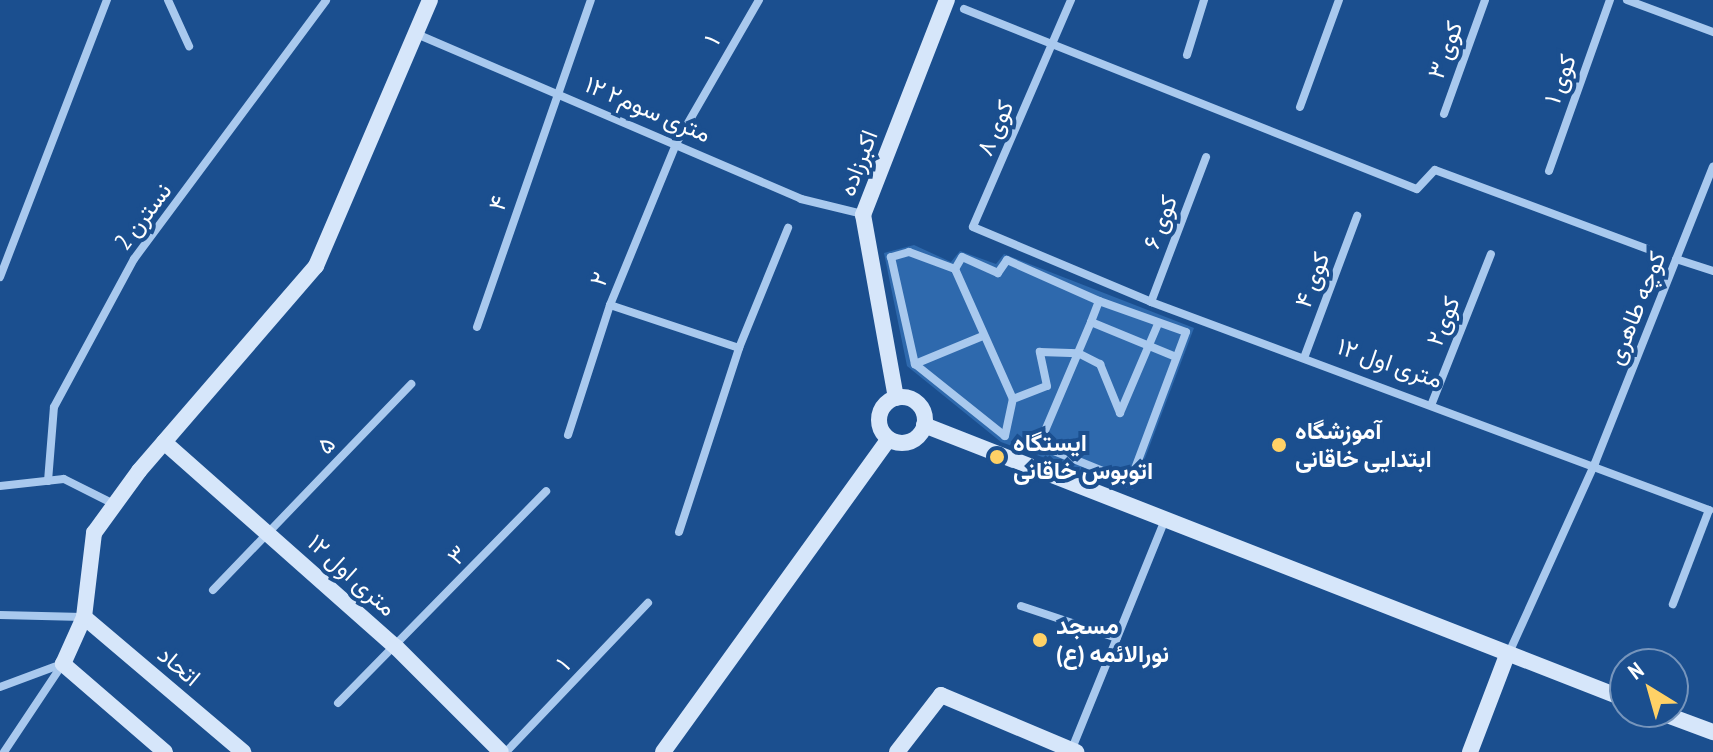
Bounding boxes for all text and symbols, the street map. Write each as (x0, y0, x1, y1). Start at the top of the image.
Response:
street label: کوی ۳ (1421, 17, 1469, 83)
street label: ۱ (698, 30, 726, 50)
street label: کوی ۱ (1538, 50, 1582, 108)
street label: ۱۲ متری سوم۲ (581, 70, 715, 148)
street label: کوی ۸ (970, 96, 1020, 160)
street label: اکبرزاده (832, 126, 884, 200)
street label: نسترن 2 (109, 177, 177, 255)
street label: کوی ۶ (1137, 191, 1183, 253)
street label: ۴ (482, 192, 514, 214)
street label: کوچه طاهری (1600, 247, 1672, 369)
street label: کوی ۴ (1288, 248, 1336, 312)
street label: ۲ (583, 268, 615, 290)
street label: کوی۲ (1420, 292, 1466, 350)
street label: ۱۲ متری اول (1334, 332, 1446, 394)
place label: آموزشگاه ابتدایی خاقانی (1295, 417, 1432, 473)
place label: ایستگاه اتوبوس خاقانی (1013, 429, 1153, 485)
street label: ۵ (311, 430, 341, 460)
marker: آموزشگاه ابتدایی خاقانی (1270, 436, 1288, 454)
marker: ایستگاه اتوبوس خاقانی (988, 448, 1006, 466)
street label: ۱۲ متری اول (302, 528, 402, 622)
street label: ۳ (441, 539, 473, 571)
place label: مسجد نورالائمه (ع) (1056, 612, 1169, 668)
marker: مسجد نورالائمه (ع) (1031, 631, 1049, 649)
street label: اتحاد (152, 640, 206, 692)
north arrow (1609, 648, 1689, 728)
street label: ۱ (550, 652, 576, 676)
text: N (1623, 656, 1649, 685)

